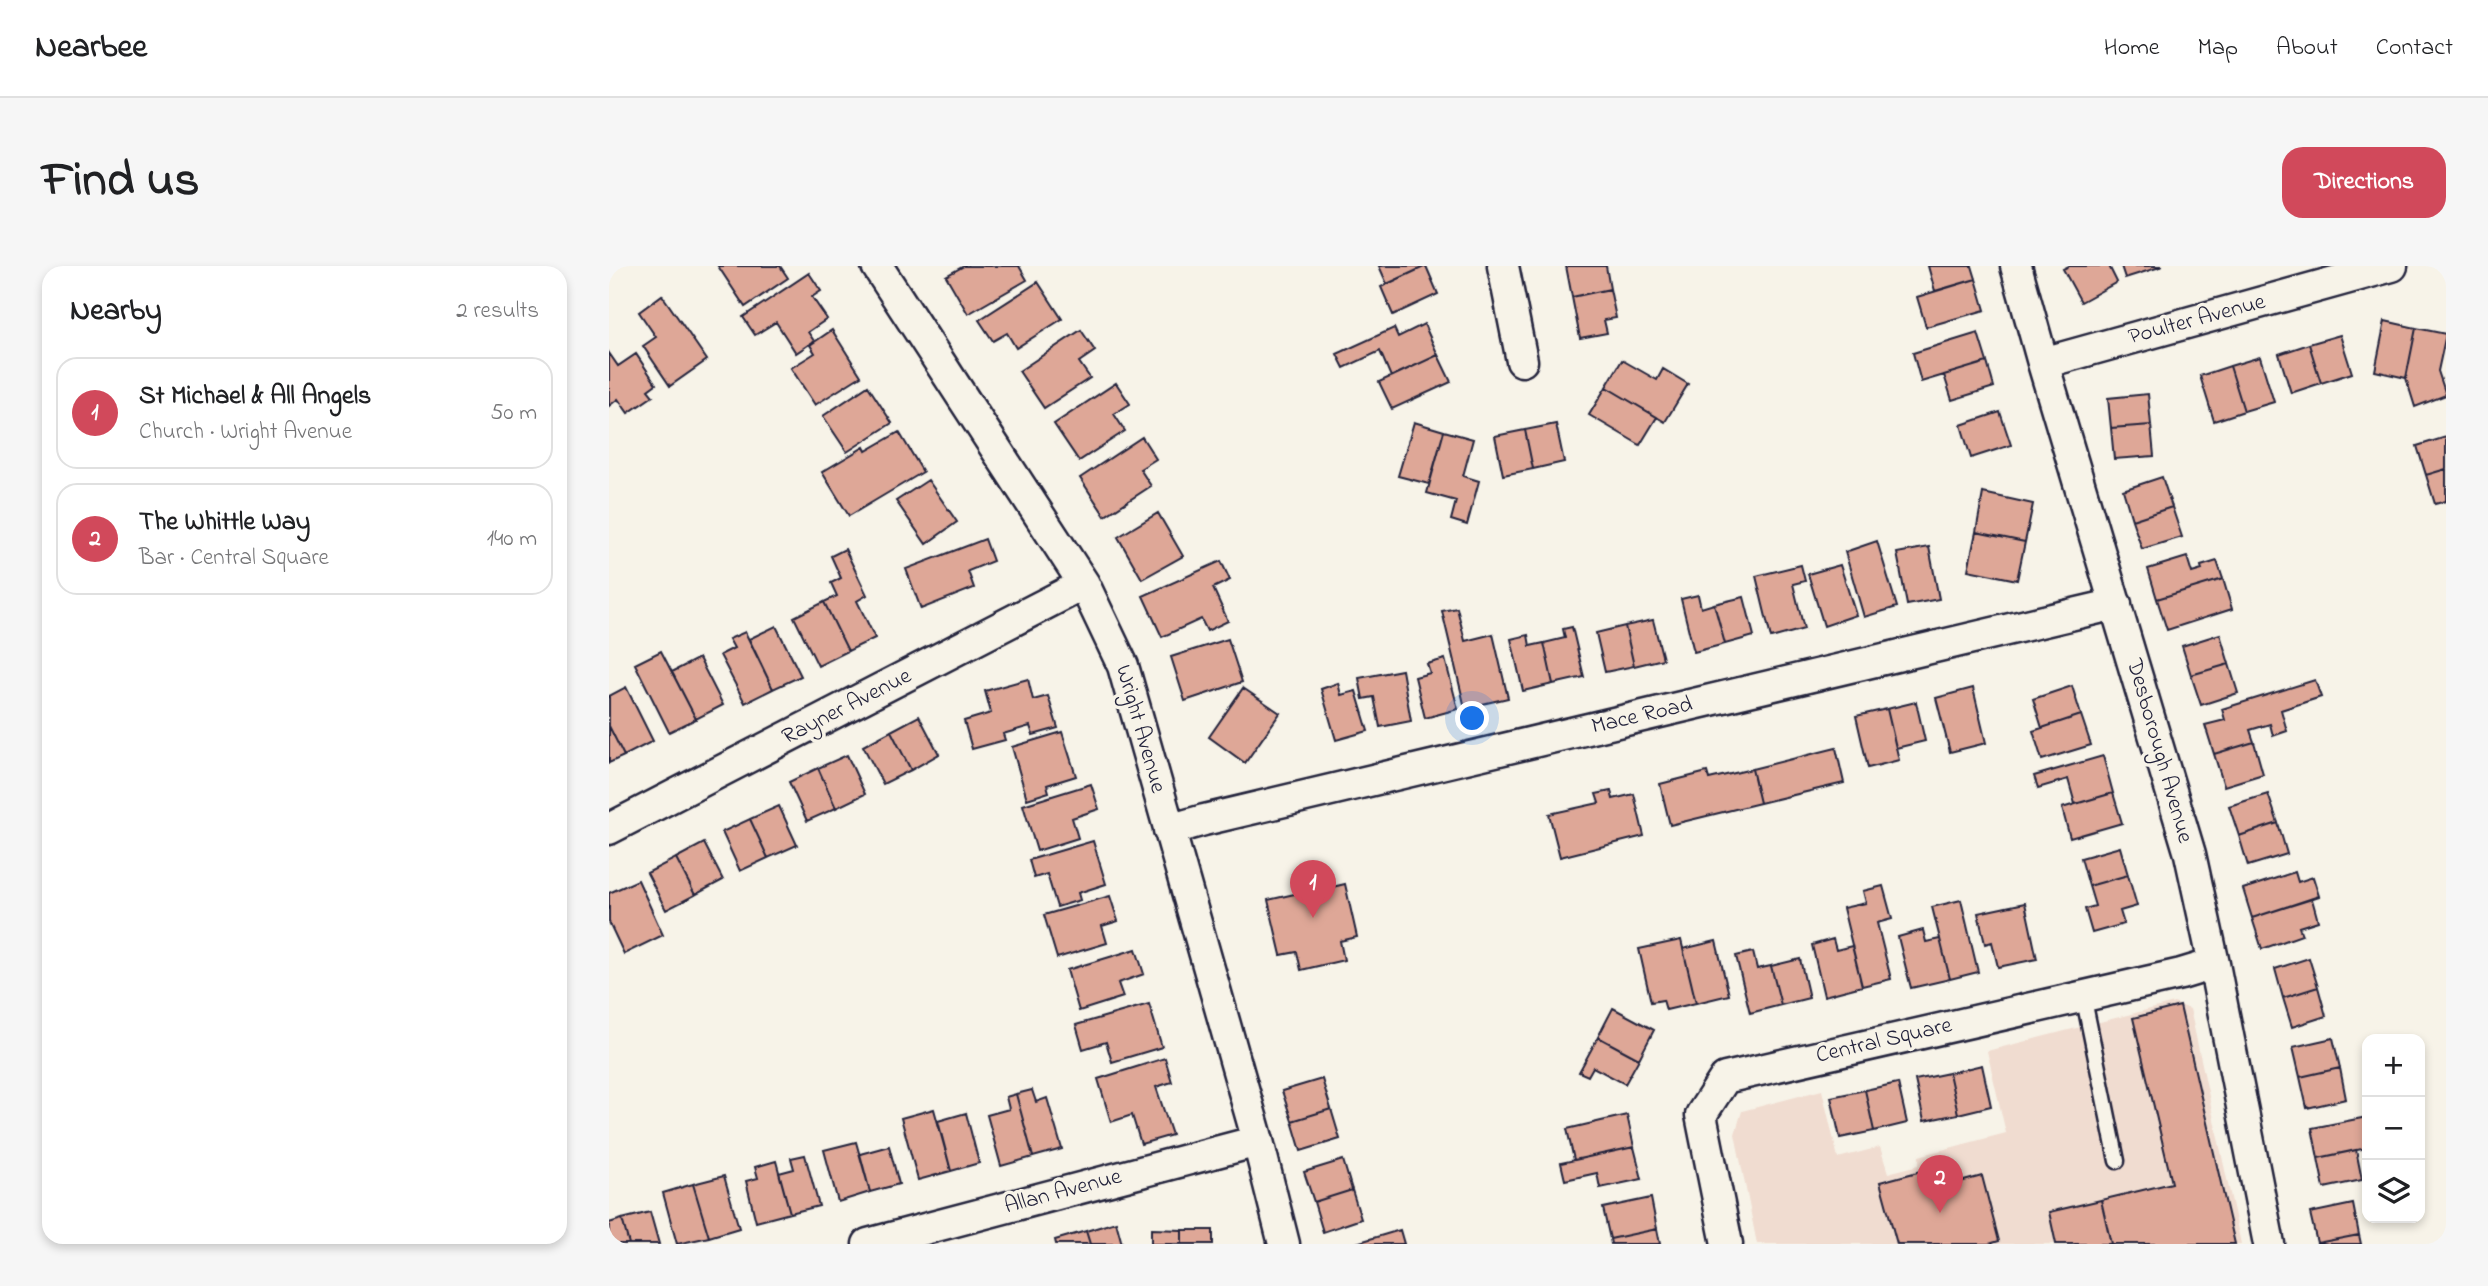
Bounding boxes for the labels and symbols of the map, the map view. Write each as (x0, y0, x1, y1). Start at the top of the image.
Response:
street label: Poulter Avenue (2125, 286, 2270, 354)
street label: Desborough Avenue (2116, 654, 2201, 848)
street label: Rayner Avenue (777, 660, 919, 756)
street label: Wright Avenue (1105, 661, 1174, 798)
street label: Mace Road (1588, 688, 1696, 744)
your location (1455, 701, 1489, 735)
pin: 1 (1290, 860, 1336, 918)
street label: Central Square (1813, 1009, 1956, 1073)
pin: 2 (1917, 1155, 1963, 1213)
street label: Allan Avenue (1001, 1160, 1126, 1223)

